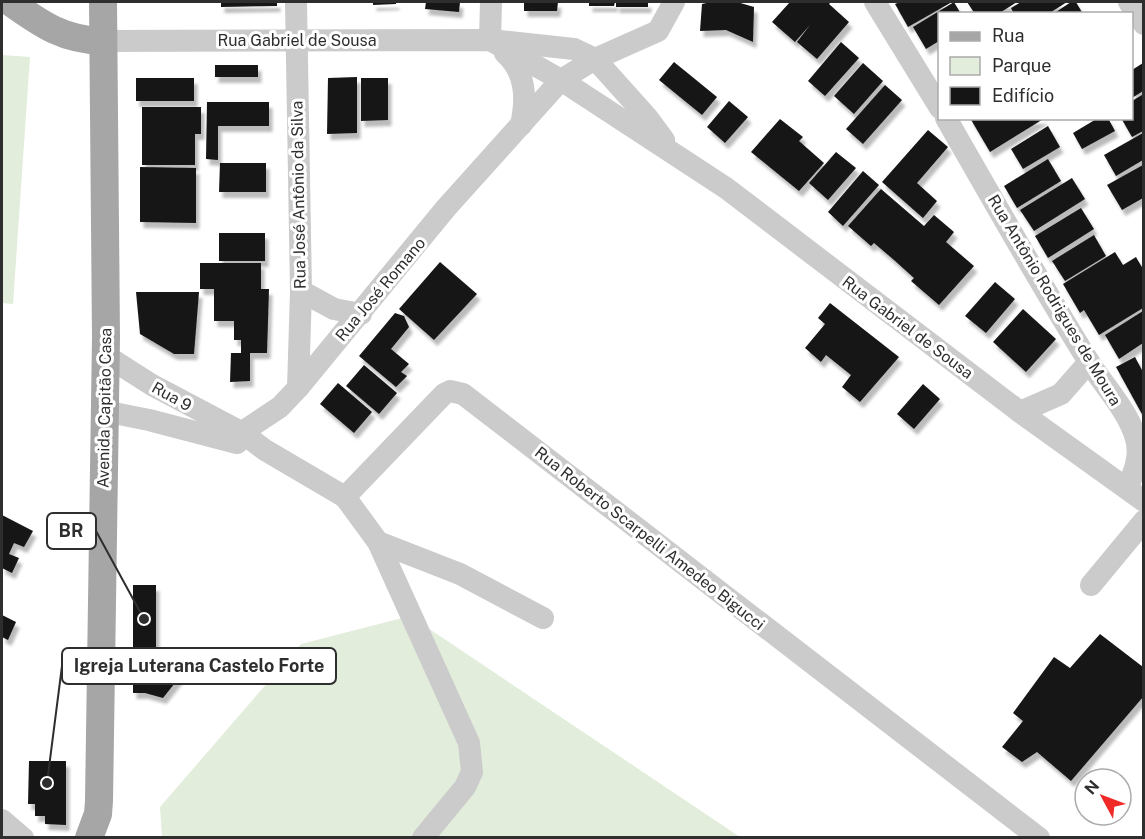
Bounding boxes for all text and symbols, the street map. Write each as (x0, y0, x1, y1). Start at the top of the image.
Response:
legend (938, 12, 1133, 120)
text: Rua (992, 25, 1024, 46)
street label: Rua Gabriel de Sousa (217, 31, 377, 50)
text: Parque (992, 55, 1052, 76)
text: Edifício (992, 85, 1054, 106)
street label: Rua José Antônio da Silva (287, 101, 310, 289)
street label: Rua Antônio Rodrigues de Moura (984, 191, 1125, 409)
street label: Rua José Romano (332, 234, 429, 345)
street label: Rua Gabriel de Sousa (838, 272, 977, 383)
street label: Avenida Capitão Casa (94, 328, 115, 488)
street label: Rua 9 (148, 378, 195, 415)
street label: Rua Roberto Scarpelli Amedeo Bigucci (531, 443, 768, 634)
callout: BR (47, 513, 96, 549)
text: BR (58, 520, 84, 541)
callout: Igreja Luterana Castelo Forte (62, 648, 336, 684)
text: Igreja Luterana Castelo Forte (74, 655, 324, 676)
north arrow (1073, 767, 1133, 827)
text: N (1081, 777, 1103, 798)

